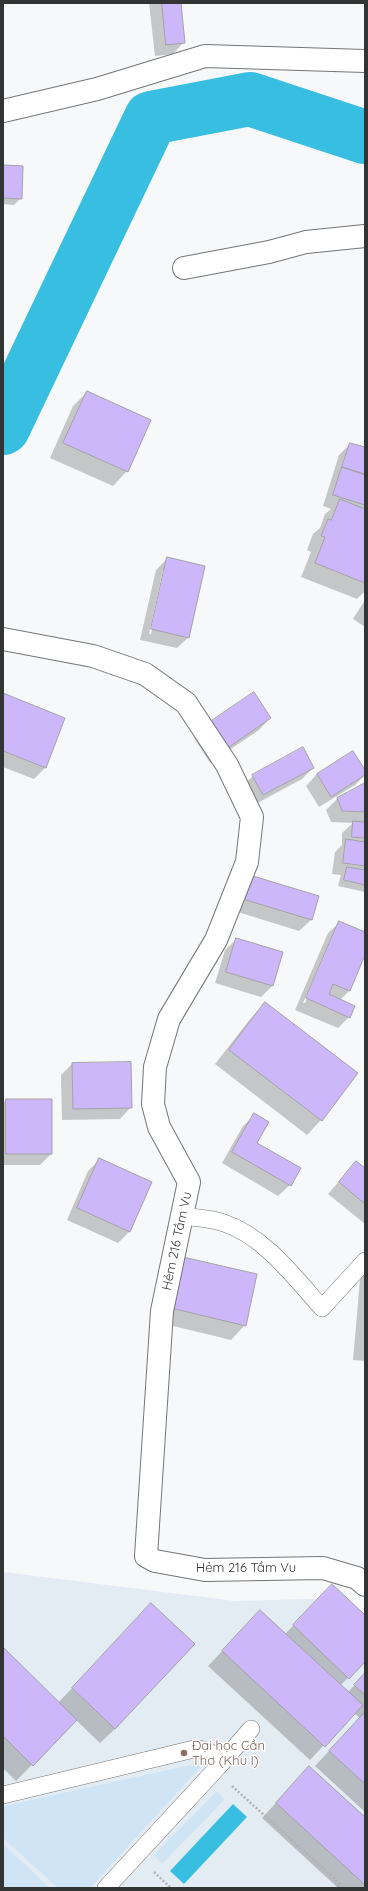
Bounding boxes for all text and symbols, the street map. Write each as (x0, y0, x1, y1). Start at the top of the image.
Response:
street label: Hẻm 216 Tầm Vu (159, 1190, 195, 1292)
street label: Hẻm 216 Tầm Vu (196, 1560, 296, 1576)
place label: Đại học Cần Thơ (Khu I) (192, 1738, 265, 1769)
marker: Đại học Cần Thơ (Khu I) (179, 1748, 189, 1758)

